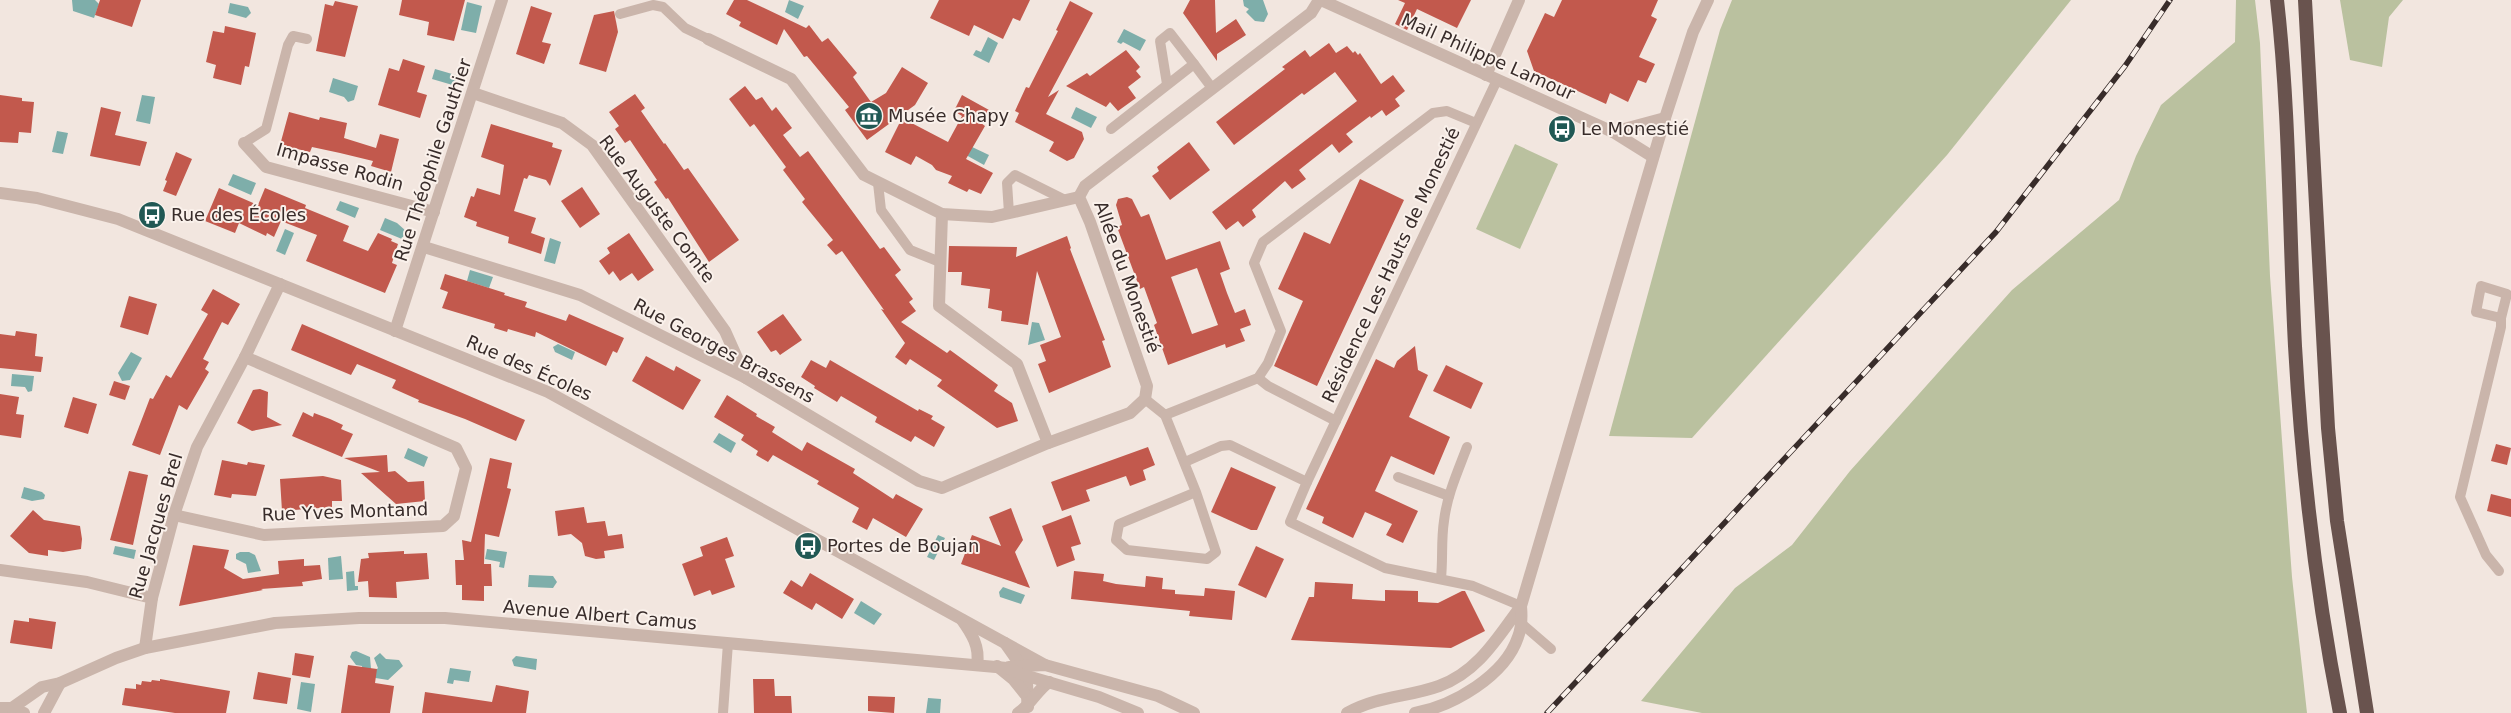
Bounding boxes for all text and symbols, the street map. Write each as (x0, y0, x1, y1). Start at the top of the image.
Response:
street label: Mail Philippe Lamour (1398, 9, 1579, 105)
street label: Rue Théophile Gauthier (390, 55, 476, 264)
museum icon: Musée Chapy (854, 101, 884, 131)
place label: Musée Chapy (888, 105, 1010, 126)
bus stop icon: Le Monestié (1547, 114, 1577, 144)
place label: Le Monestié (1581, 118, 1689, 139)
street label: Résidence Les Hauts de Monestié (1317, 124, 1464, 406)
street label: Rue Auguste Comte (595, 131, 720, 286)
street label: Impasse Rodin (274, 138, 406, 195)
street label: Allée du Monestié (1090, 198, 1165, 356)
bus stop icon: Rue des Écoles (137, 200, 167, 230)
place label: Rue des Écoles (171, 204, 306, 225)
street label: Rue Georges Brassens (630, 294, 818, 407)
street label: Rue des Écoles (463, 330, 595, 405)
street label: Rue Jacques Brel (125, 451, 186, 601)
street label: Rue Yves Montand (261, 498, 429, 525)
bus stop icon: Portes de Boujan (793, 531, 823, 561)
place label: Portes de Boujan (827, 535, 979, 556)
street label: Avenue Albert Camus (502, 596, 698, 633)

